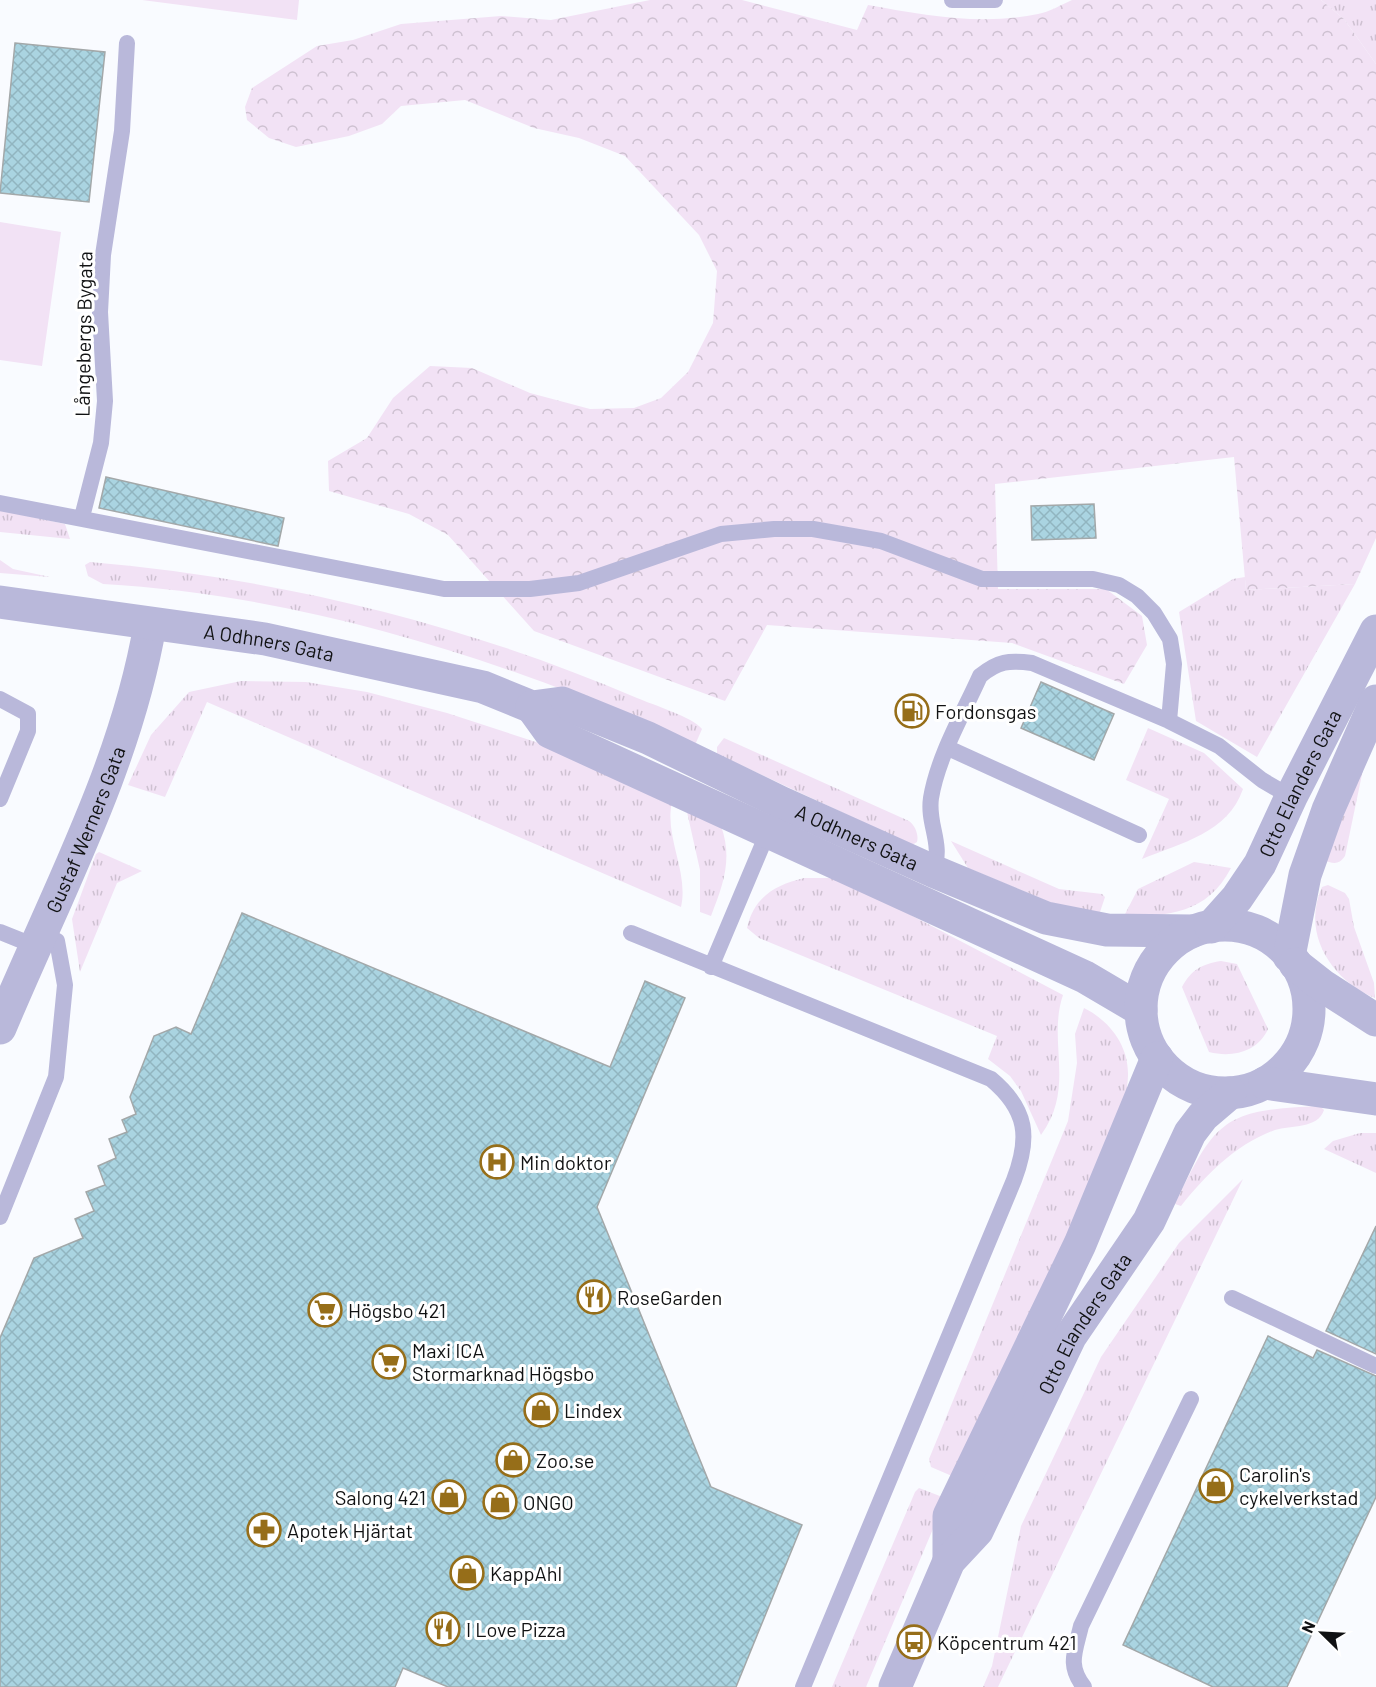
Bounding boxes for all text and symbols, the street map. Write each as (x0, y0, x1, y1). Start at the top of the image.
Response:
street label: Långebergs Bygata (70, 251, 96, 417)
street label: A Odhners Gata (202, 619, 336, 666)
fuel station icon: Fordonsgas (894, 693, 930, 729)
place label: Fordonsgas (935, 699, 1036, 723)
street label: Otto Elanders Gata (1253, 705, 1346, 861)
street label: Gustaf Werners Gata (40, 743, 130, 916)
street label: A Odhners Gata (792, 799, 922, 875)
hospital icon: Min doktor (479, 1144, 515, 1180)
place label: Min doktor (520, 1150, 611, 1174)
street label: Otto Elanders Gata (1032, 1248, 1136, 1398)
restaurant icon: RoseGarden (576, 1279, 612, 1315)
place label: RoseGarden (617, 1285, 722, 1309)
supermarket icon: Högsbo 421 (307, 1292, 343, 1328)
place label: Högsbo 421 (348, 1298, 446, 1322)
place label: Maxi ICA Stormarknad Högsbo (412, 1338, 594, 1385)
supermarket icon: Maxi ICA Stormarknad Högsbo (371, 1344, 407, 1380)
shop icon: Lindex (523, 1392, 559, 1428)
place label: Lindex (564, 1398, 622, 1422)
shop icon: Zoo.se (495, 1442, 531, 1478)
place label: Zoo.se (536, 1448, 594, 1472)
place label: Carolin's cykelverkstad (1239, 1462, 1358, 1509)
shop icon: Carolin's cykelverkstad (1198, 1468, 1234, 1504)
shop icon: Salong 421 (431, 1479, 467, 1515)
shop icon: ONGO (482, 1484, 518, 1520)
place label: Salong 421 (335, 1485, 426, 1509)
place label: ONGO (523, 1490, 574, 1514)
pharmacy icon: Apotek Hjärtat (246, 1512, 282, 1548)
place label: Apotek Hjärtat (287, 1518, 413, 1542)
shop icon: KappAhl (449, 1555, 485, 1591)
place label: KappAhl (490, 1561, 562, 1585)
north arrow (1292, 1603, 1352, 1663)
restaurant icon: I Love Pizza (425, 1611, 461, 1647)
place label: I Love Pizza (466, 1617, 566, 1641)
text: N (1297, 1618, 1319, 1635)
bus stop icon: Köpcentrum 421 (896, 1624, 932, 1660)
place label: Köpcentrum 421 (937, 1630, 1077, 1654)

